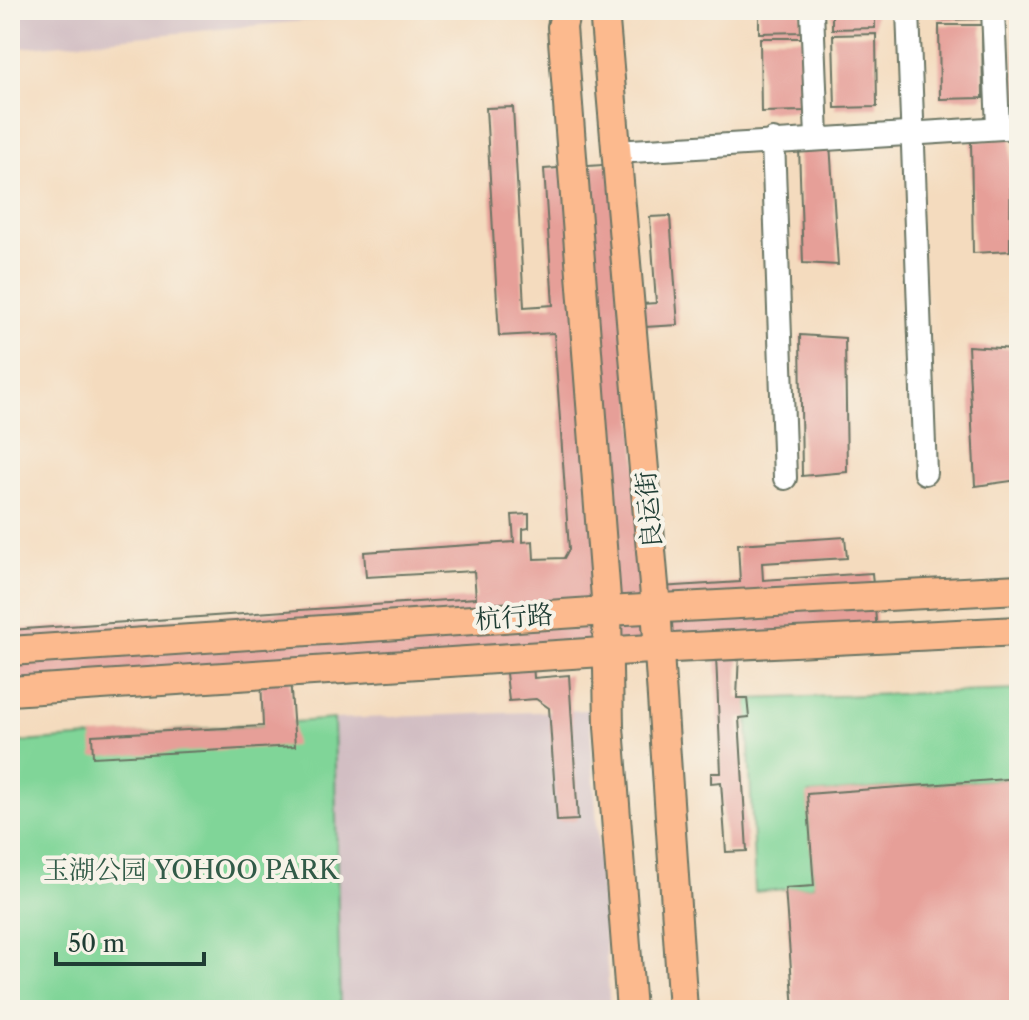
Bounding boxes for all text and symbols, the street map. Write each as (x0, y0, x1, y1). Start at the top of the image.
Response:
street label: 良运街 (630, 470, 668, 550)
street label: 杭行路 (474, 598, 554, 636)
park label: 玉湖公园 YOHOO PARK (43, 854, 340, 886)
scale bar (56, 916, 204, 966)
text: 50 m (68, 929, 125, 958)

